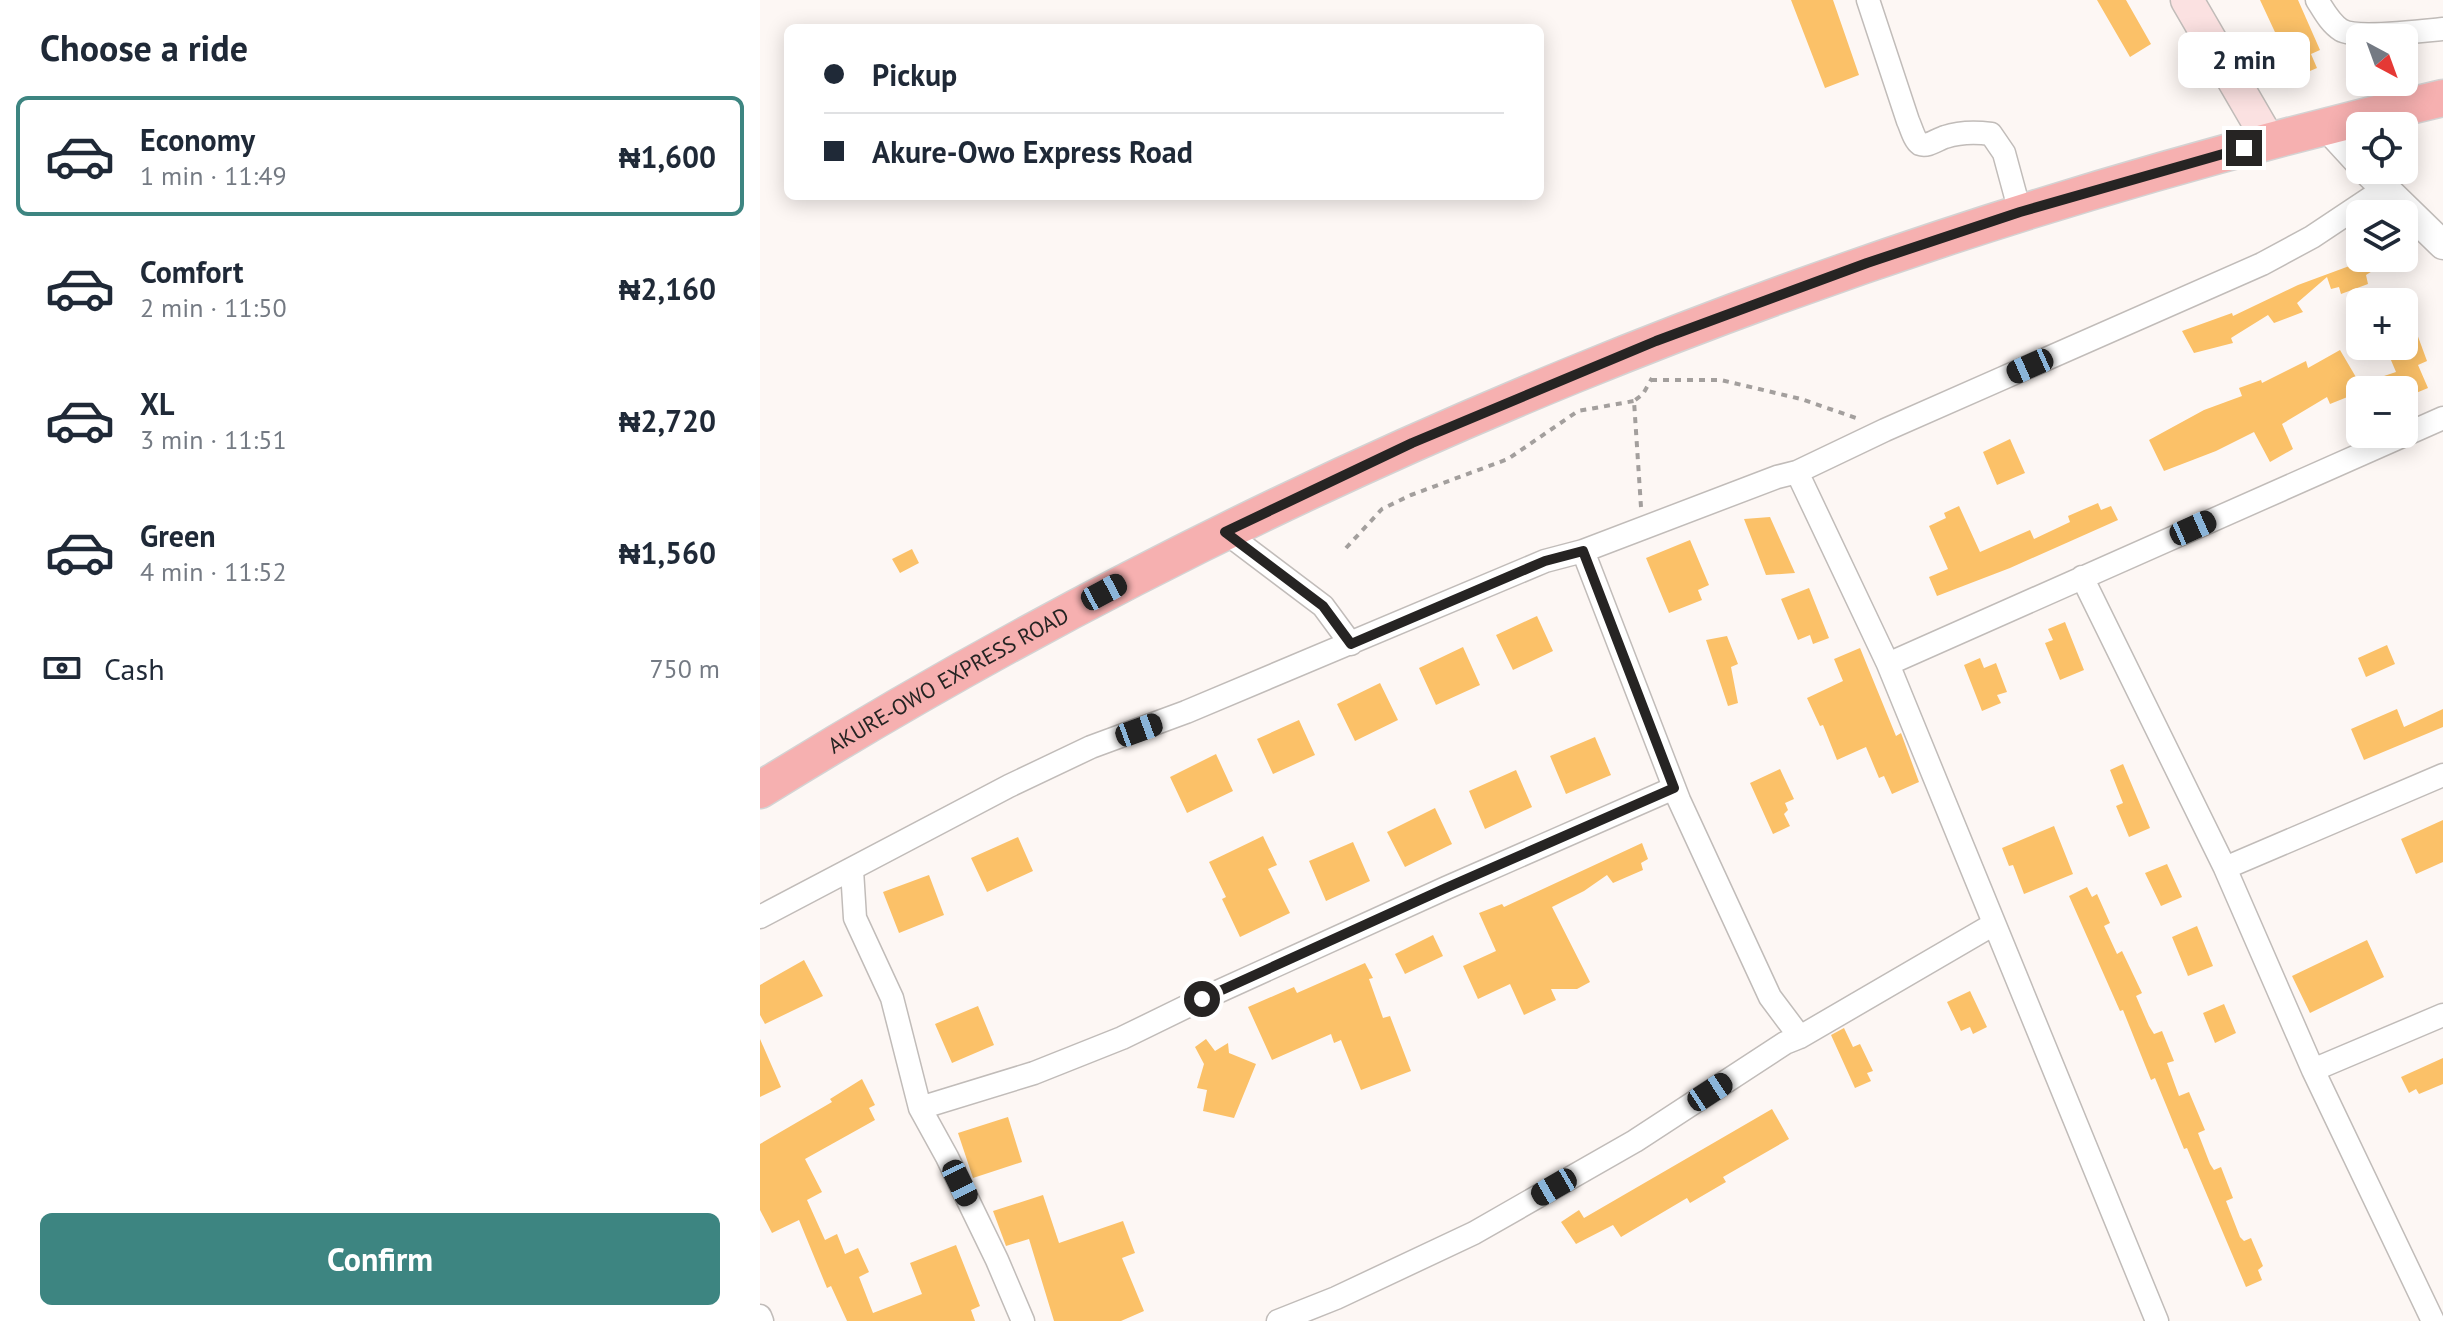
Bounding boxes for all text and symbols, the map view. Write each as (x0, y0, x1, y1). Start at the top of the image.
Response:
text: Choose a ride (40, 24, 248, 71)
north arrow (2346, 24, 2418, 96)
map controls (2346, 24, 2418, 448)
callout: 2 min (2178, 32, 2310, 88)
text: 2 min (2212, 43, 2276, 76)
text: Pickup (872, 55, 957, 94)
button: locate (2346, 112, 2418, 184)
icon: car (44, 120, 116, 192)
text: Economy (140, 120, 255, 159)
route end (2226, 130, 2262, 166)
text: Akure-Owo Express Road (872, 132, 1193, 171)
text: ₦1,600 (619, 137, 716, 176)
text: 1 min · 11:49 (140, 159, 287, 192)
button: layers (2346, 200, 2418, 272)
icon: car (44, 252, 116, 324)
text: Comfort (140, 252, 243, 291)
text: ₦2,160 (619, 269, 716, 308)
button: + (2346, 288, 2418, 360)
text: 2 min · 11:50 (140, 291, 287, 324)
car (2003, 345, 2057, 387)
button: − (2346, 376, 2418, 448)
icon: car (44, 384, 116, 456)
text: XL (140, 384, 174, 423)
text: ₦2,720 (619, 401, 716, 440)
text: 3 min · 11:51 (140, 423, 287, 456)
car (2166, 507, 2220, 549)
icon: car (44, 516, 116, 588)
text: Green (140, 516, 215, 555)
text: ₦1,560 (619, 533, 716, 572)
text: 4 min · 11:52 (140, 555, 287, 588)
car (1077, 570, 1131, 614)
street label: AKURE-OWO EXPRESS ROAD (823, 601, 1073, 759)
icon: cash (40, 646, 84, 690)
text: Cash (104, 649, 165, 688)
text: 750 m (649, 652, 720, 685)
car (1112, 711, 1166, 749)
route start (1184, 981, 1220, 1017)
car (1683, 1069, 1737, 1115)
car (939, 1156, 981, 1210)
car (1527, 1165, 1581, 1209)
button: Confirm (40, 1213, 720, 1305)

